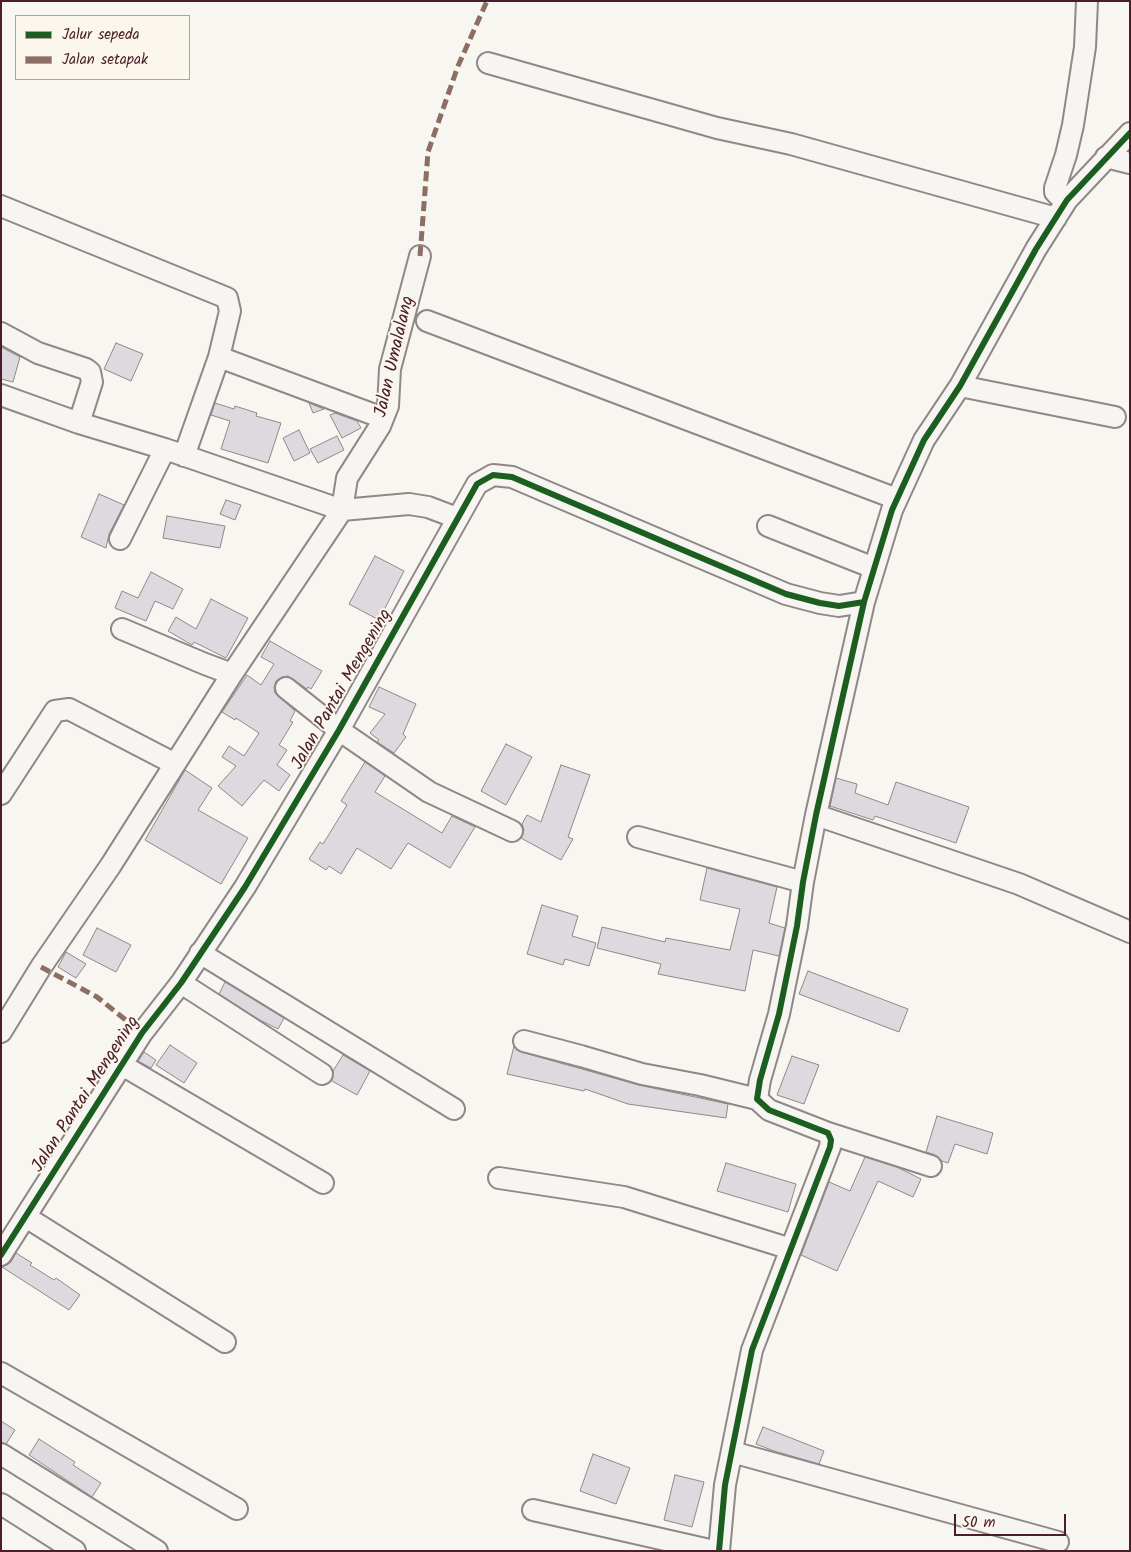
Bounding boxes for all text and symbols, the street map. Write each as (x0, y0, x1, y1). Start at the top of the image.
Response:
legend (15, 15, 190, 80)
text: Jalur sepeda (62, 23, 140, 47)
text: Jalan setapak (62, 48, 148, 72)
street label: Jalan Umalalang (372, 294, 420, 420)
street label: Jalan Pantai Mengening (288, 606, 398, 774)
street label: Jalan Pantai Mengening (28, 1013, 146, 1177)
scale bar (956, 1504, 1068, 1536)
text: 50 m (962, 1511, 996, 1535)

